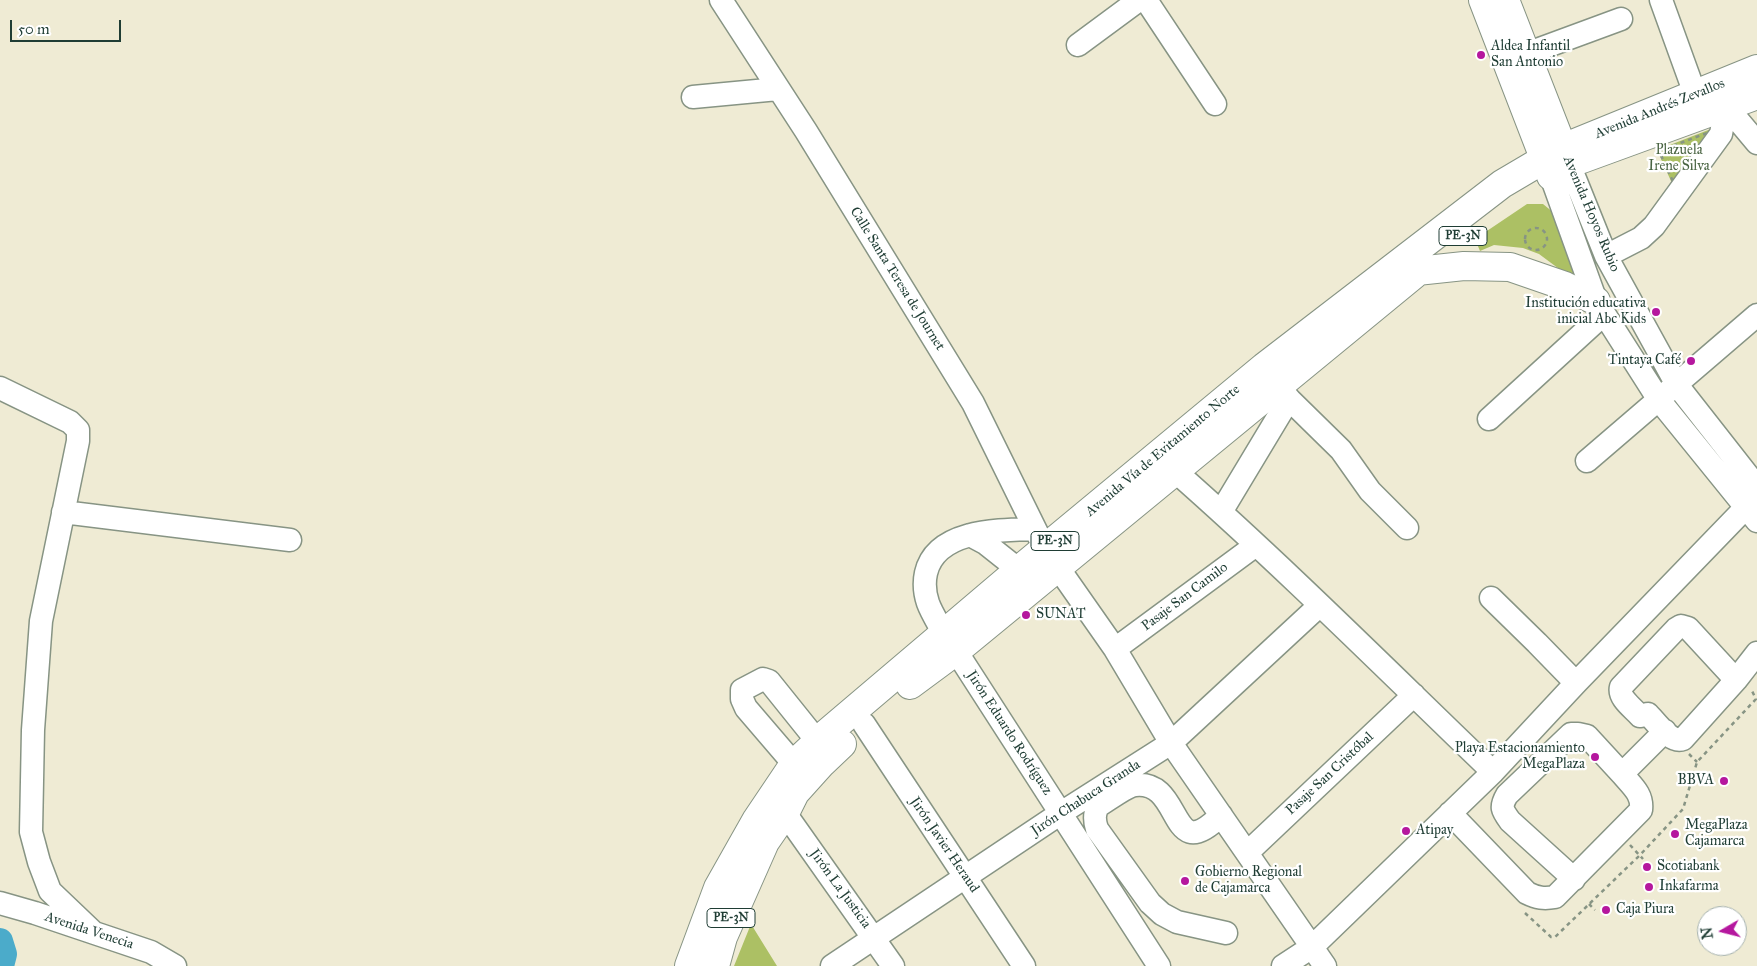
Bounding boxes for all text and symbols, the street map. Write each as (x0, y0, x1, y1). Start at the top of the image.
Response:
scale bar (12, 10, 124, 42)
text: 50 m (18, 20, 50, 38)
place label: Aldea Infantil San Antonio (1491, 39, 1570, 72)
marker: Aldea Infantil San Antonio (1475, 49, 1487, 61)
street label: Avenida Andrés Zevallos (1593, 75, 1727, 143)
park label: Plazuela Irene Silva (1648, 143, 1710, 176)
street label: Avenida Hoyos Rubio (1559, 154, 1623, 274)
street label: Calle Santa Teresa de Journet (846, 204, 948, 354)
road number: PE-3N (1439, 227, 1487, 246)
place label: Institución educativa inicial Abc Kids (1525, 296, 1646, 328)
marker: Institución educativa inicial Abc Kids (1650, 306, 1662, 318)
place label: Tintaya Café (1608, 353, 1681, 369)
marker: Tintaya Café (1685, 355, 1697, 367)
street label: Avenida Vía de Evitamiento Norte (1082, 381, 1244, 521)
road number: PE-3N (1031, 532, 1079, 550)
street label: Pasaje San Camilo (1139, 559, 1231, 635)
place label: SUNAT (1036, 607, 1086, 623)
marker: SUNAT (1020, 609, 1032, 621)
street label: Jirón Eduardo Rodríguez (963, 668, 1055, 798)
street label: Pasaje San Cristóbal (1283, 729, 1377, 819)
place label: Playa Estacionamiento MegaPlaza (1455, 741, 1585, 774)
marker: Playa Estacionamiento MegaPlaza (1589, 751, 1601, 763)
street label: Jirón Chabuca Granda (1028, 756, 1144, 840)
place label: BBVA (1678, 773, 1714, 789)
marker: BBVA (1718, 775, 1730, 787)
street label: Jirón Javier Heraud (906, 794, 982, 896)
place label: MegaPlaza Cajamarca (1685, 818, 1748, 850)
place label: Atipay (1416, 823, 1453, 839)
marker: Atipay (1400, 825, 1412, 837)
marker: MegaPlaza Cajamarca (1669, 828, 1681, 840)
street label: Jirón La Justicia (806, 846, 874, 932)
place label: Scotiabank (1657, 859, 1720, 875)
marker: Scotiabank (1641, 861, 1653, 873)
place label: Gobierno Regional de Cajamarca (1195, 865, 1302, 898)
marker: Gobierno Regional de Cajamarca (1179, 875, 1191, 887)
place label: Inkafarma (1659, 879, 1719, 895)
marker: Inkafarma (1643, 881, 1655, 893)
place label: Caja Piura (1616, 902, 1674, 918)
marker: Caja Piura (1600, 904, 1612, 916)
north arrow (1697, 906, 1747, 956)
road number: PE-3N (707, 908, 755, 928)
street label: Avenida Venecia (43, 909, 135, 953)
text: N (1698, 926, 1717, 940)

